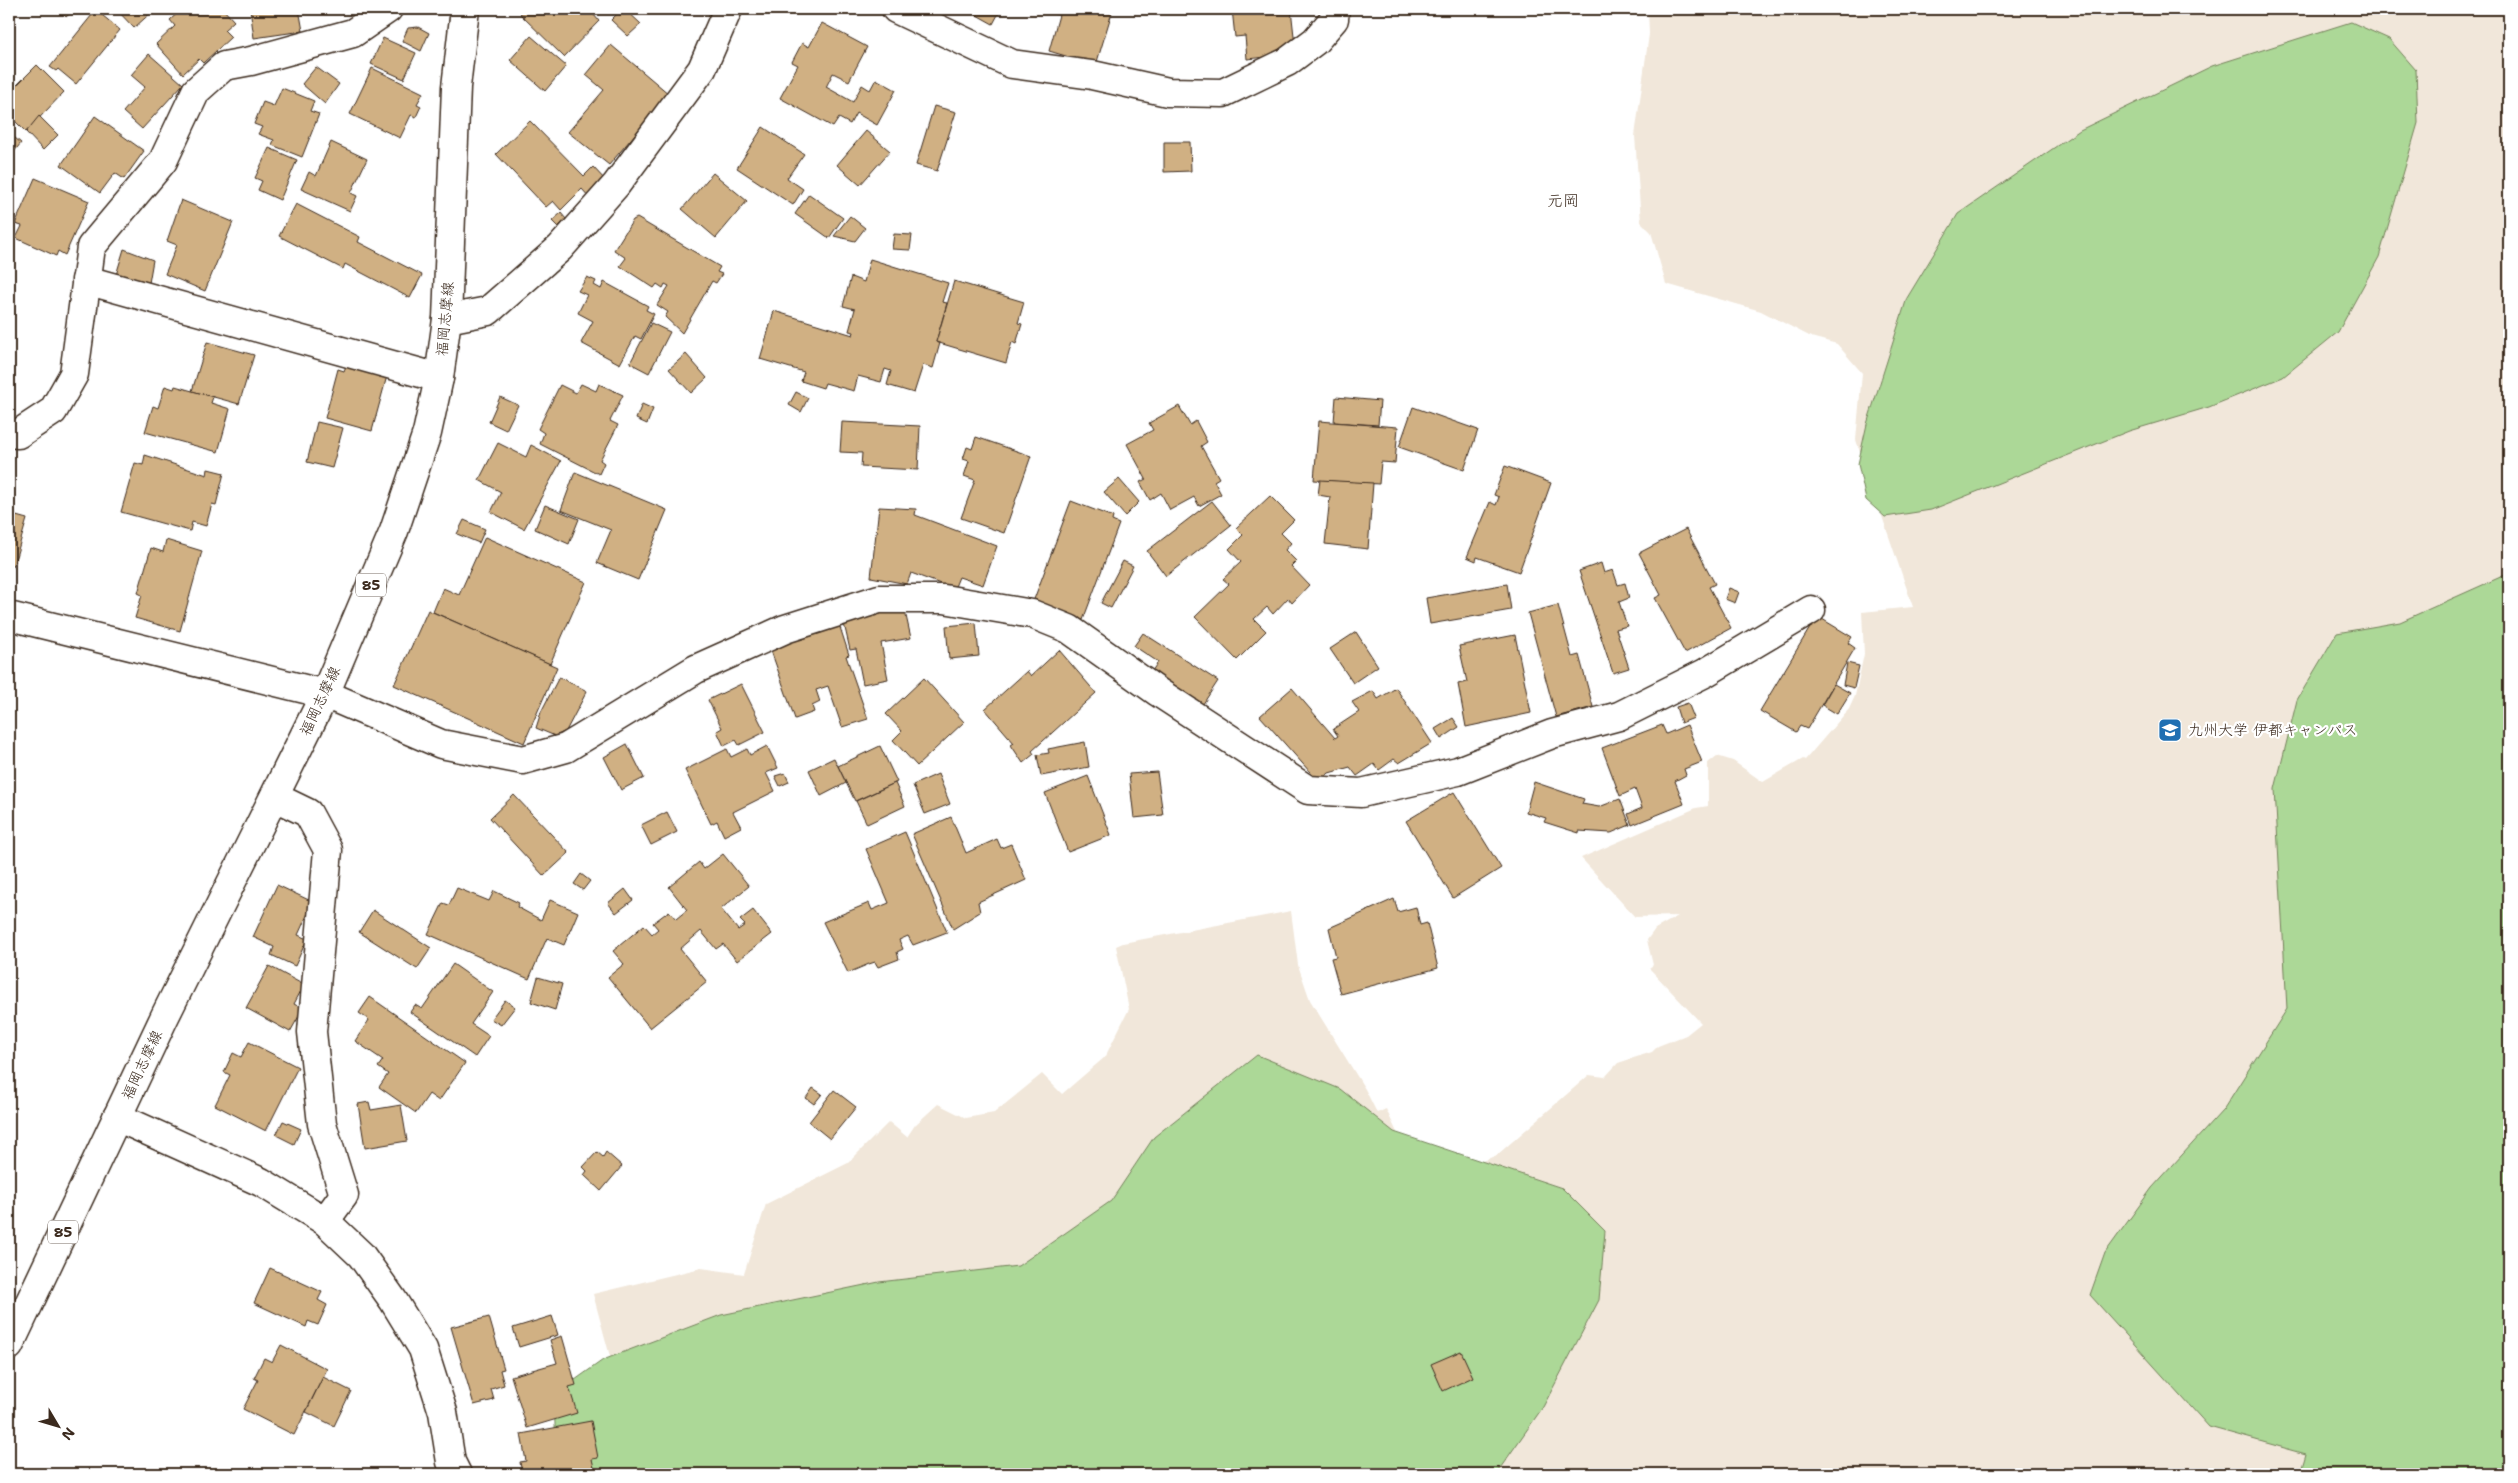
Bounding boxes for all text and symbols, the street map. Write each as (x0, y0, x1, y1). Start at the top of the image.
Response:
district label: 元岡 (1547, 190, 1579, 211)
street label: 福岡志摩線 (432, 281, 458, 357)
road number: 85 (356, 574, 386, 596)
street label: 福岡志摩線 (295, 663, 345, 739)
school or university icon: 九州大学 伊都キャンパス (2157, 717, 2183, 743)
place label: 九州大学 伊都キャンパス (2188, 720, 2358, 740)
street label: 福岡志摩線 (117, 1027, 167, 1103)
road number: 85 (48, 1220, 78, 1244)
north arrow (32, 1400, 82, 1450)
text: N (58, 1424, 79, 1444)

